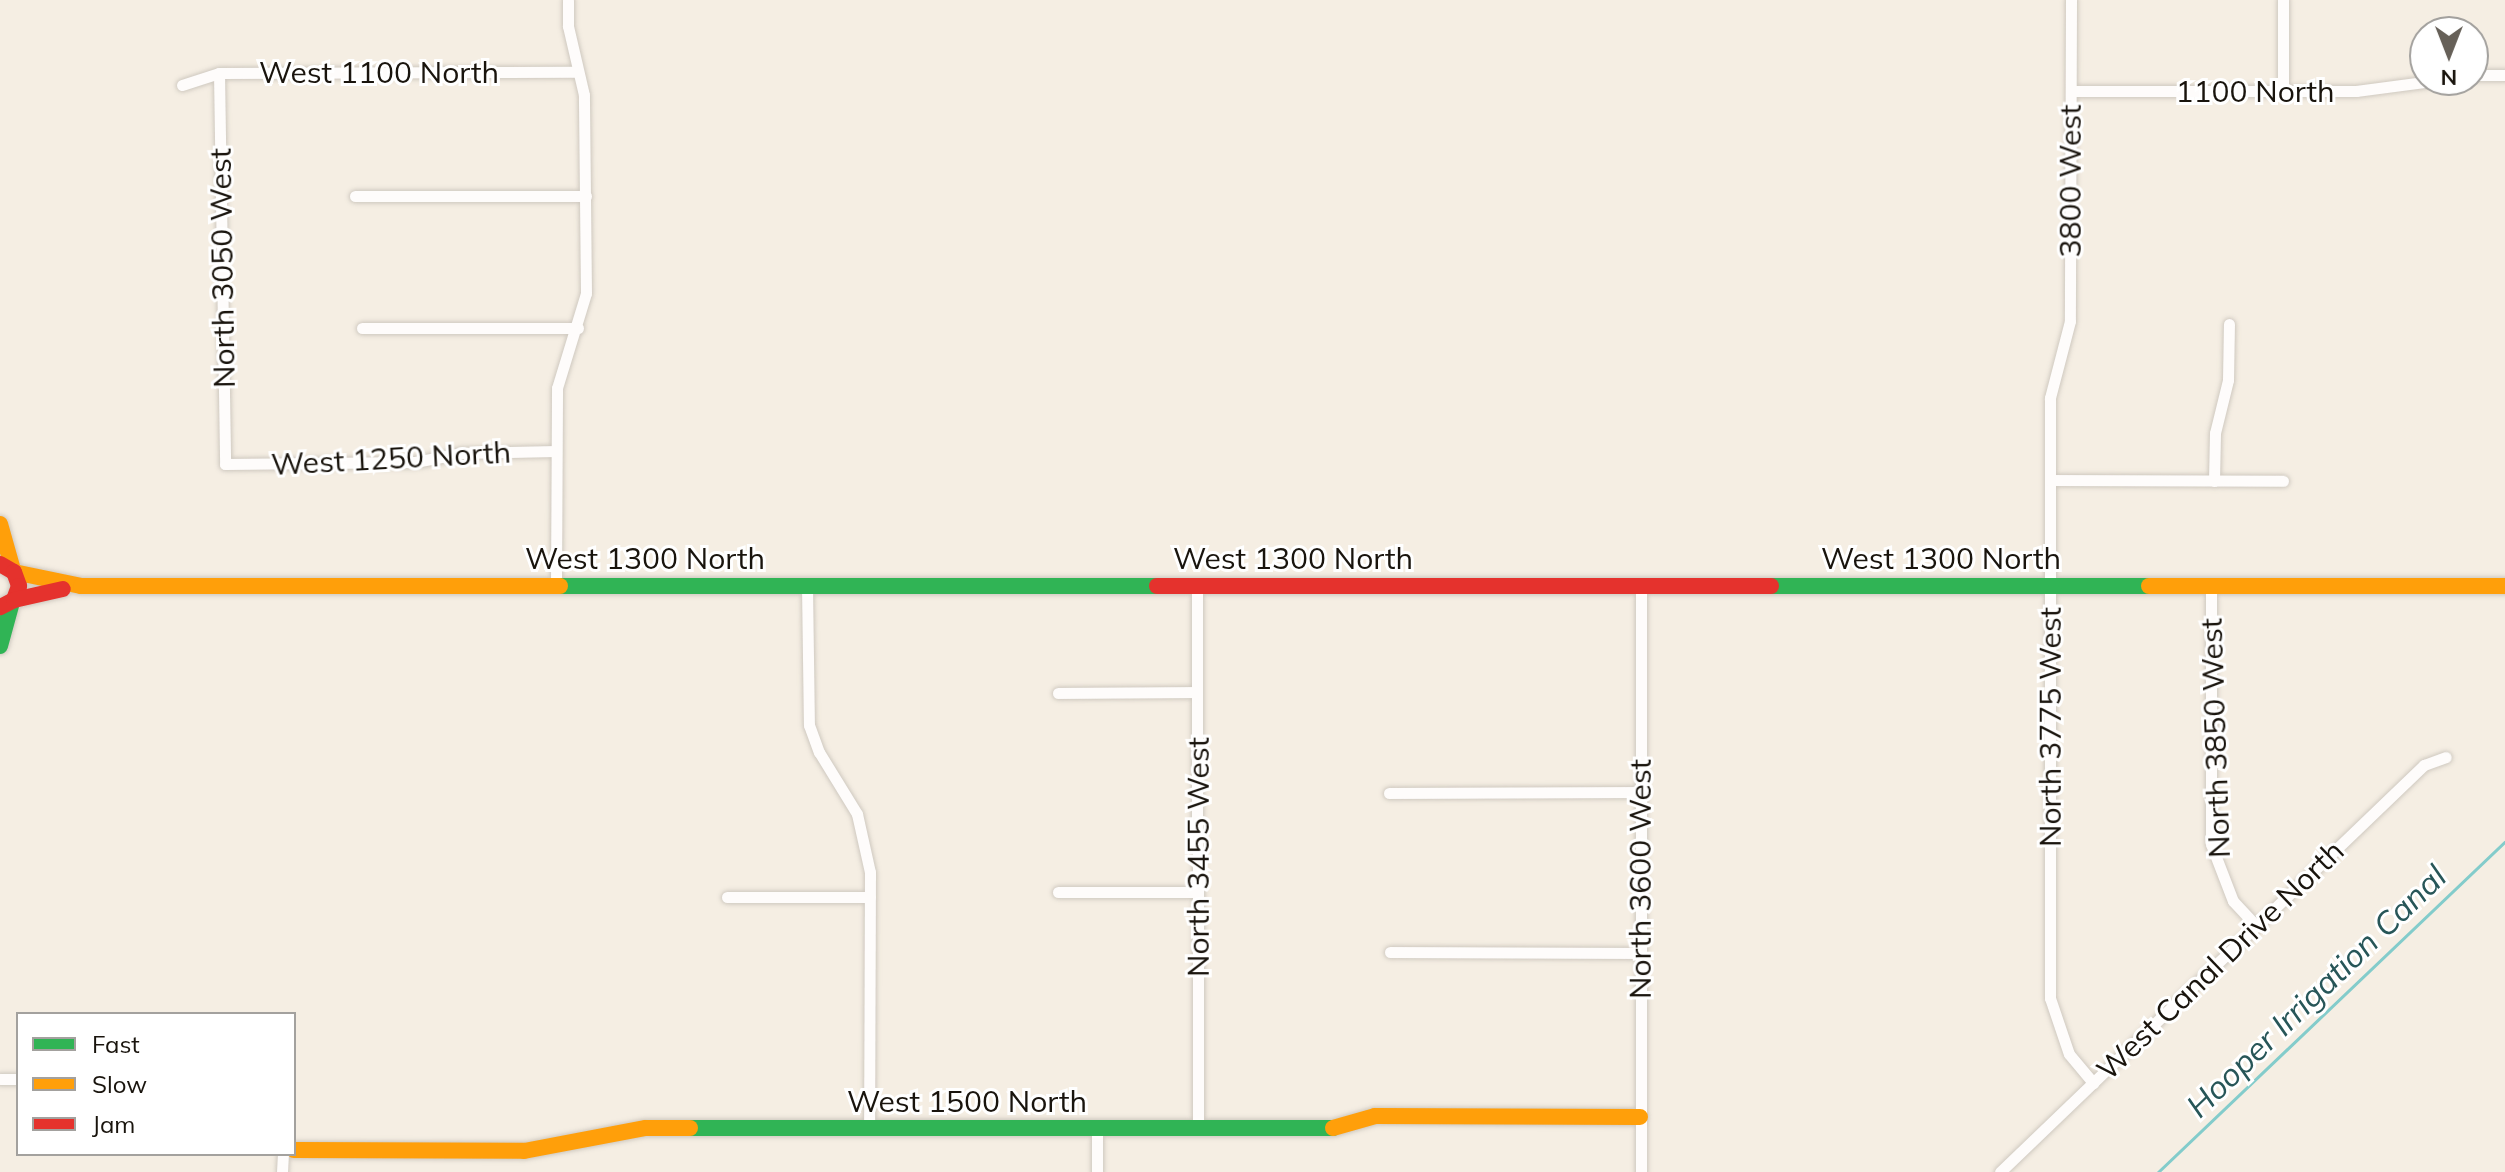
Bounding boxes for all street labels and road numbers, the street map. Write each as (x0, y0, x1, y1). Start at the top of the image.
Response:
street label: West 1100 North (259, 54, 499, 90)
street label: 1100 North (2175, 73, 2335, 109)
street label: 3800 West (2052, 105, 2088, 257)
street label: North 3050 West (202, 148, 242, 388)
street label: West 1250 North (270, 434, 512, 482)
street label: West 1300 North (525, 540, 765, 576)
street label: West 1300 North (1173, 540, 1413, 576)
street label: West 1300 North (1821, 540, 2061, 576)
street label: North 3775 West (2032, 607, 2068, 847)
street label: North 3850 West (2193, 617, 2237, 859)
street label: North 3455 West (1180, 737, 1216, 977)
street label: North 3600 West (1622, 759, 1658, 999)
street label: West Canal Drive North (2089, 833, 2351, 1087)
street label: West 1500 North (847, 1083, 1087, 1119)

